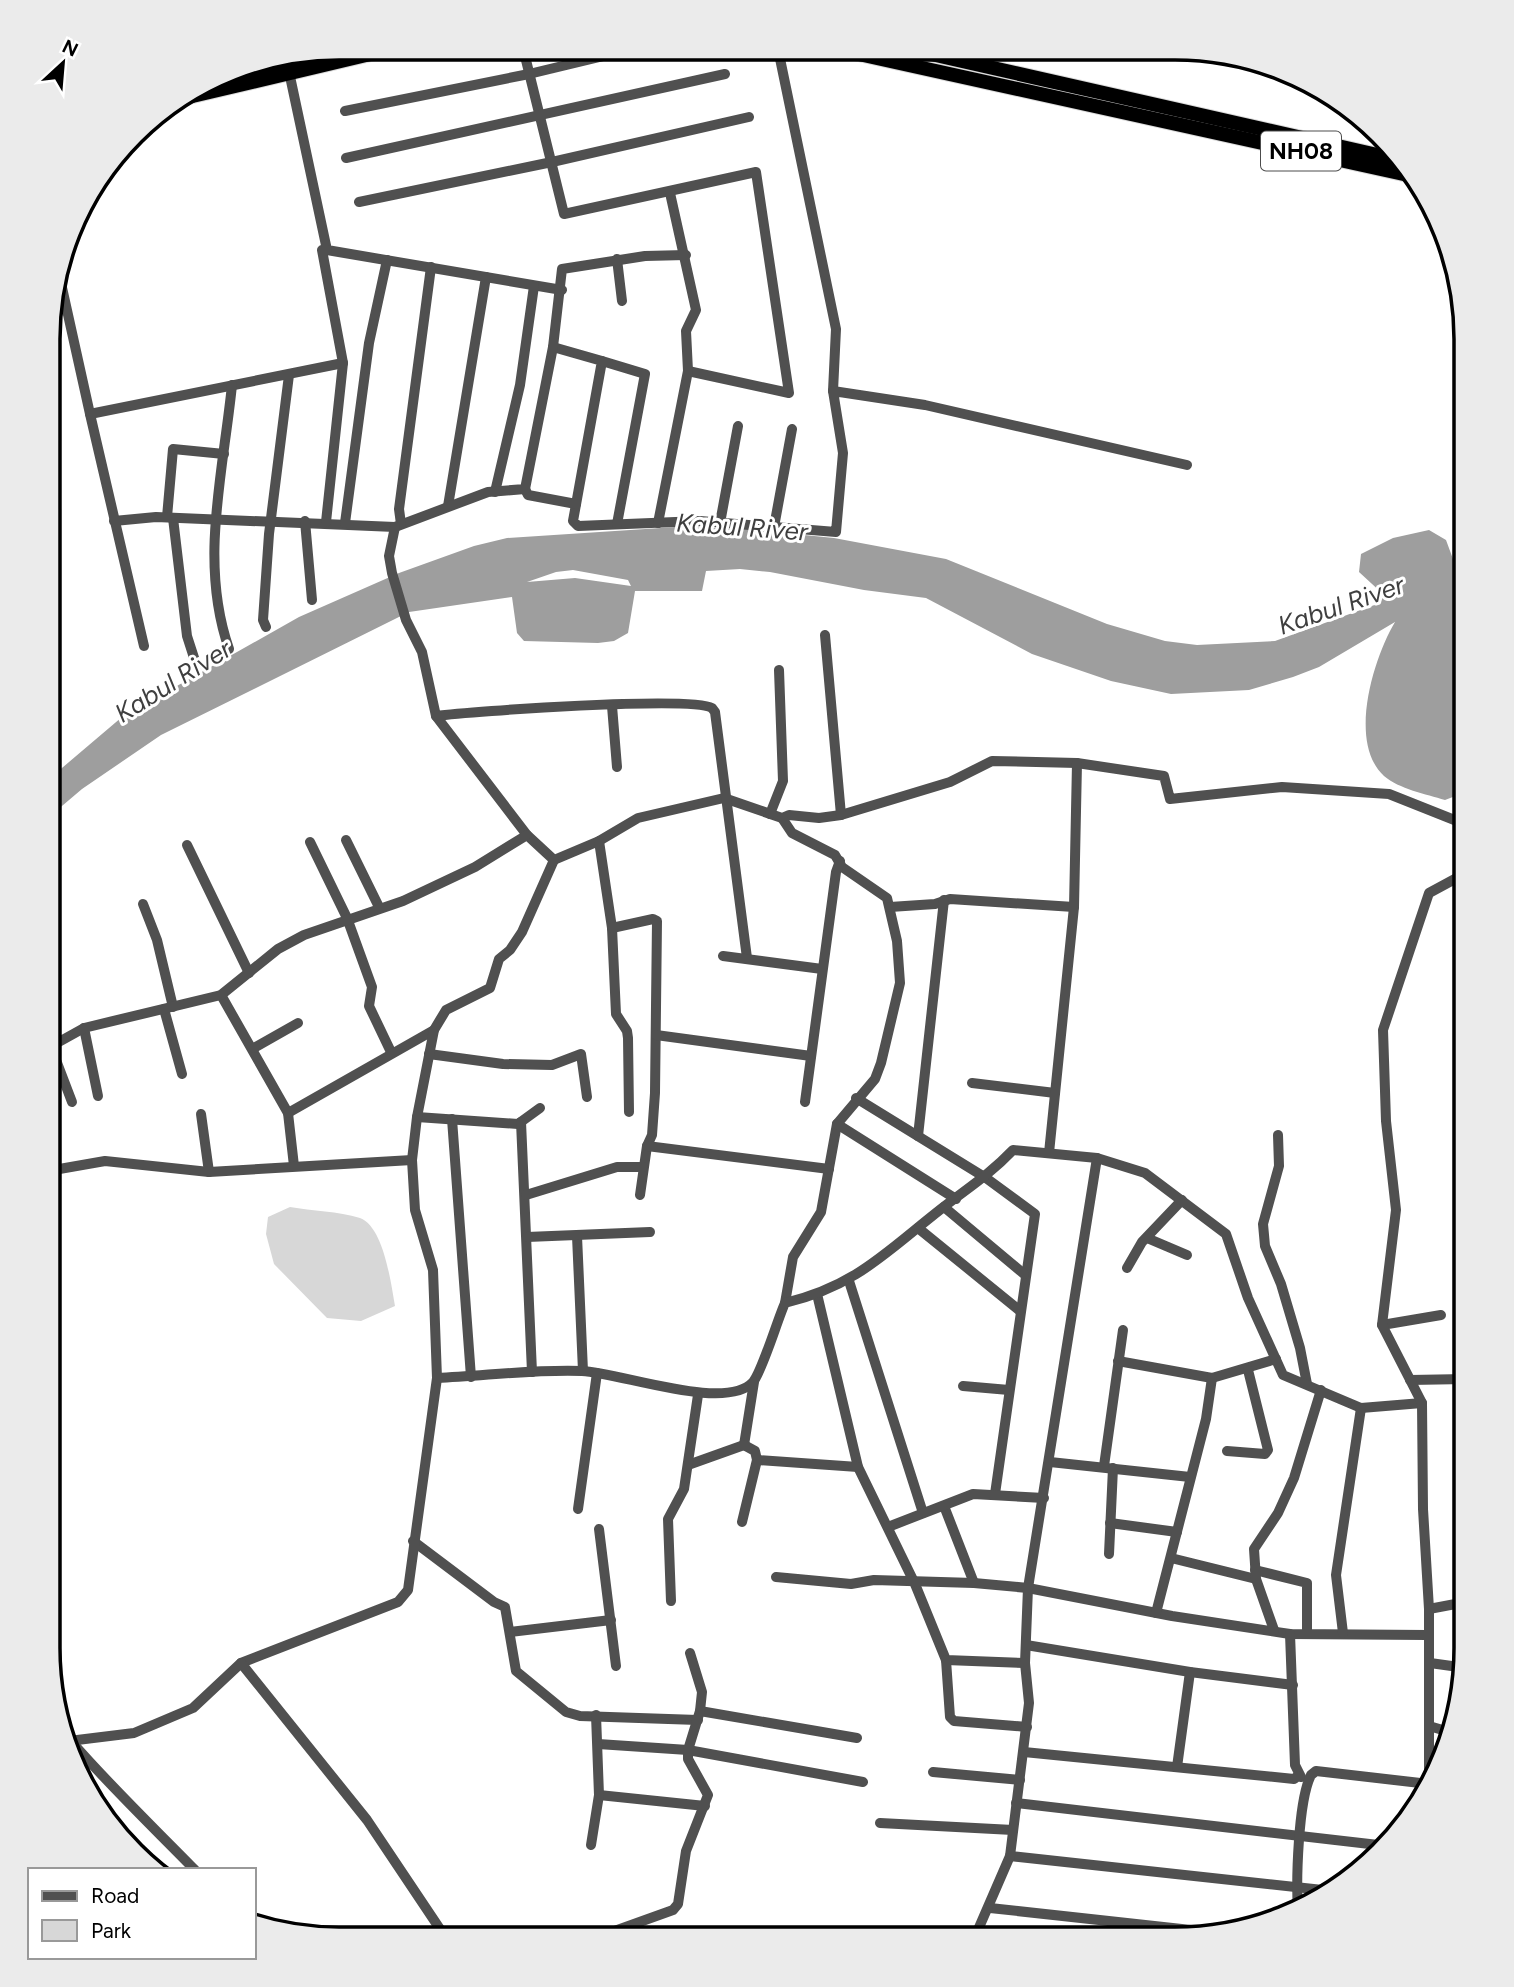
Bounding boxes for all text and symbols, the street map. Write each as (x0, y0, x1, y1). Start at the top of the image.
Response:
north arrow (28, 28, 98, 98)
text: N (59, 35, 82, 62)
road number: NH08 (1261, 132, 1341, 170)
water label: Kabul River (675, 506, 810, 548)
water label: Kabul River (1274, 568, 1409, 642)
water label: Kabul River (109, 632, 238, 729)
legend (28, 1868, 256, 1959)
text: Road (91, 1883, 139, 1908)
text: Park (91, 1918, 132, 1943)

